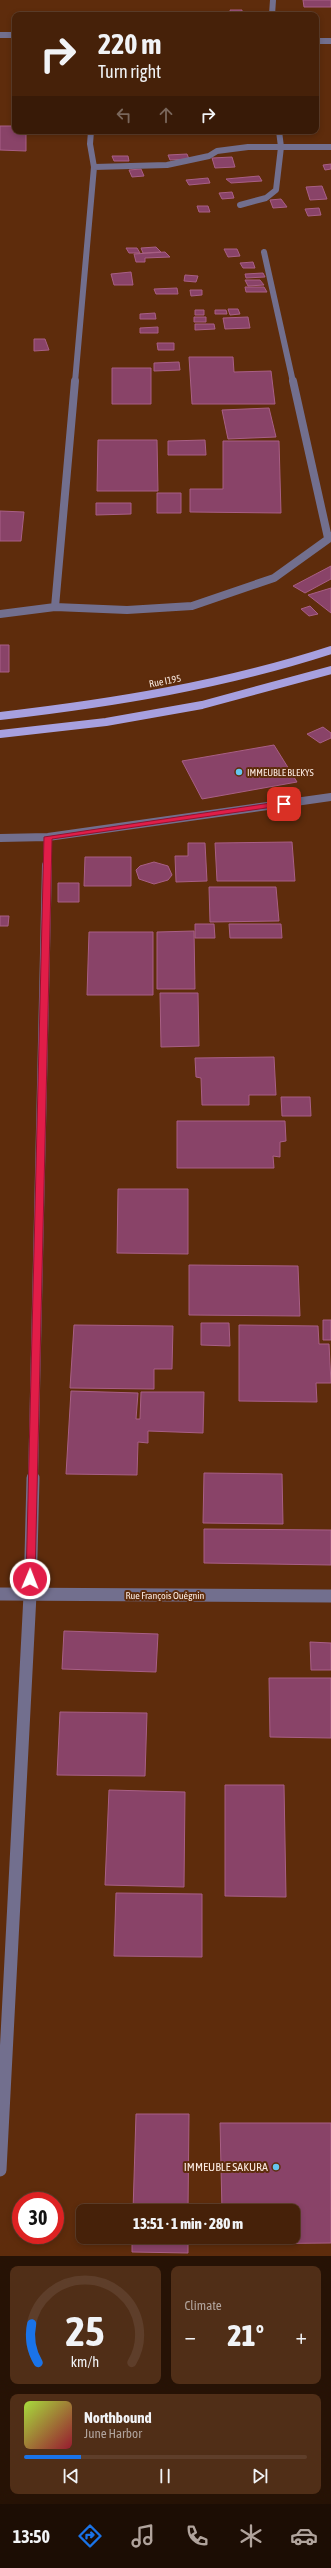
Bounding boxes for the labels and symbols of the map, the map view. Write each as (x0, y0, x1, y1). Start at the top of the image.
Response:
street label: Rue I195 (148, 672, 182, 689)
marker: IMMEUBLE BLEKYS (234, 767, 244, 777)
place label: IMMEUBLE BLEKYS (247, 767, 314, 778)
pin (267, 787, 301, 821)
position arrow (9, 1558, 51, 1600)
street label: Rue François Ouégnin (126, 1590, 205, 1601)
place label: IMMEUBLE SAKURA (184, 2160, 268, 2174)
marker: IMMEUBLE SAKURA (271, 2162, 281, 2172)
speed limit sign: 30 (12, 2192, 64, 2244)

